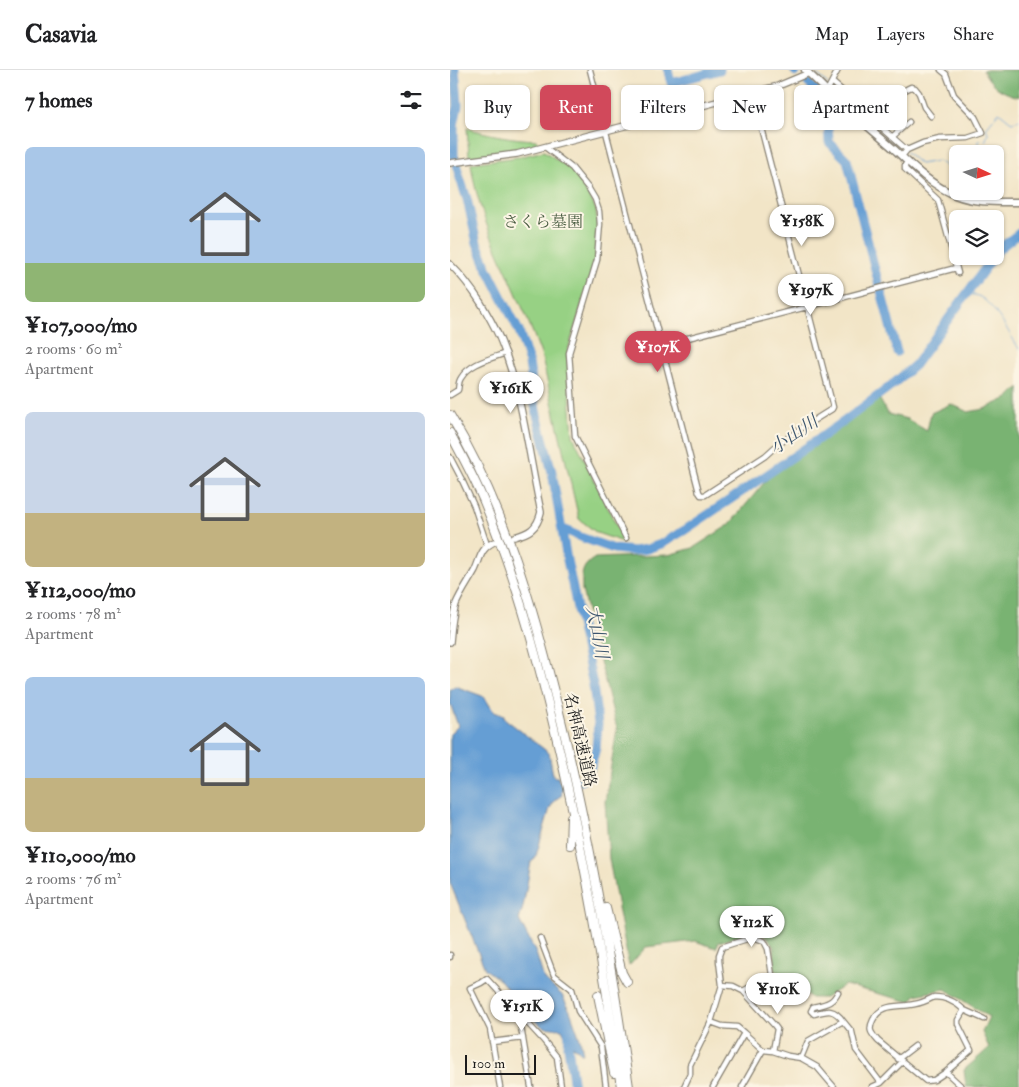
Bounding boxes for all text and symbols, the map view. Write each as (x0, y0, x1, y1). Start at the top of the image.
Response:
text: Casavia (25, 19, 97, 50)
text: Map (815, 23, 849, 46)
text: Layers (877, 23, 925, 46)
text: Share (953, 23, 994, 46)
chip: Buy (465, 85, 530, 130)
chip: Rent (540, 85, 611, 130)
chip: Filters (621, 85, 704, 130)
chip: New (714, 85, 784, 130)
chip: Apartment (794, 85, 907, 130)
icon: filters (397, 86, 425, 114)
text: 7 homes (25, 87, 92, 114)
north arrow (949, 145, 1004, 200)
map controls (949, 145, 1004, 265)
icon: home (180, 179, 270, 269)
pin: ¥158K (767, 204, 837, 247)
button: layers (949, 210, 1004, 265)
text: ¥158K (780, 211, 824, 231)
park label: さくら墓園 (503, 212, 583, 232)
pin: ¥197K (776, 274, 846, 316)
text: ¥197K (789, 280, 833, 300)
text: ¥107,000/mo (25, 312, 137, 339)
pin: ¥107K (623, 330, 693, 373)
text: ¥107K (636, 337, 680, 357)
text: 2 rooms · 60 m² (25, 339, 122, 359)
text: Apartment (25, 359, 93, 379)
pin: ¥161K (476, 372, 546, 414)
text: ¥161K (490, 378, 532, 398)
water label: 小山川 (765, 409, 824, 460)
icon: home (180, 444, 270, 534)
text: ¥112,000/mo (25, 577, 136, 604)
water label: 大山川 (581, 603, 614, 663)
text: 2 rooms · 78 m² (25, 604, 121, 624)
text: Apartment (25, 624, 93, 644)
street label: 名神高速道路 (559, 691, 601, 789)
icon: home (180, 709, 270, 799)
text: ¥110,000/mo (25, 842, 136, 869)
text: 2 rooms · 76 m² (25, 869, 121, 889)
text: Apartment (25, 889, 93, 909)
pin: ¥112K (717, 906, 787, 948)
text: ¥112K (731, 912, 773, 932)
pin: ¥110K (743, 972, 813, 1015)
text: ¥110K (757, 979, 799, 999)
pin: ¥151K (487, 990, 557, 1032)
text: ¥151K (501, 996, 543, 1016)
scale bar (465, 1052, 536, 1075)
text: 100 m (472, 1055, 505, 1072)

